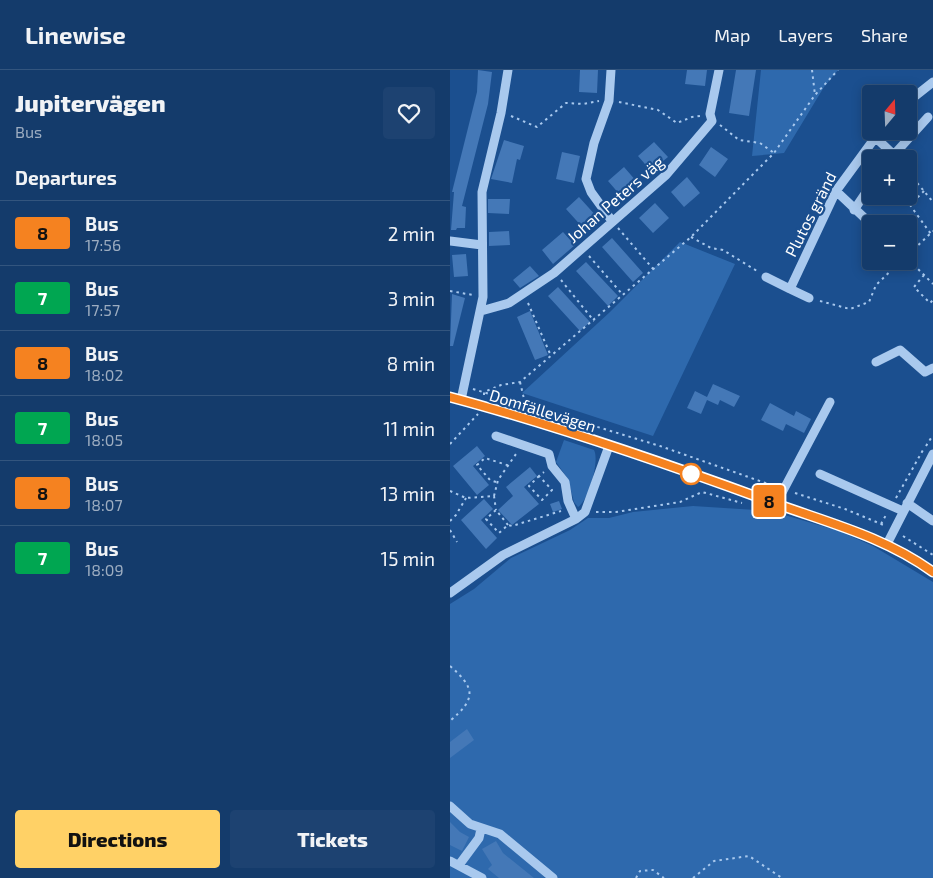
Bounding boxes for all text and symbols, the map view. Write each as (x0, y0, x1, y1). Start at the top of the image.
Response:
text: Linewise (25, 20, 126, 49)
text: Map (714, 24, 750, 46)
text: Layers (778, 24, 833, 46)
text: Share (861, 24, 908, 46)
north arrow (862, 85, 918, 140)
map controls (862, 85, 917, 270)
button: heart (383, 87, 435, 139)
text: Jupitervägen (15, 88, 166, 117)
text: Bus (15, 122, 42, 141)
button: + (862, 150, 917, 205)
street label: Johan Peters väg (563, 152, 667, 246)
text: Departures (15, 166, 117, 189)
street label: Plutos gränd (780, 168, 840, 260)
text: Bus (85, 212, 119, 235)
button: − (862, 215, 917, 270)
text: 8 (37, 222, 48, 244)
text: 2 min (388, 222, 435, 245)
text: 17:56 (85, 235, 121, 254)
text: Bus (85, 277, 119, 300)
text: 7 (38, 287, 47, 309)
text: 3 min (388, 287, 435, 310)
text: 17:57 (85, 300, 120, 319)
text: Bus (85, 342, 119, 365)
text: 8 (37, 352, 48, 374)
text: 8 min (387, 352, 435, 375)
text: 18:02 (85, 365, 124, 384)
street label: Domfällevägen (487, 385, 599, 435)
text: Bus (85, 407, 119, 430)
text: 7 (38, 417, 47, 439)
text: 11 min (383, 417, 435, 440)
text: 18:05 (85, 430, 123, 449)
unlabelled marker (680, 463, 702, 485)
text: Bus (85, 472, 119, 495)
text: 8 (37, 482, 48, 504)
text: 13 min (380, 482, 435, 505)
line badge: 8 (753, 485, 785, 517)
text: 8 (763, 490, 775, 512)
text: 18:07 (85, 495, 123, 514)
text: Bus (85, 537, 119, 560)
text: 7 (38, 547, 47, 569)
text: 15 min (381, 547, 435, 570)
text: 18:09 (85, 560, 124, 579)
button: Directions (15, 810, 220, 868)
button: Tickets (230, 810, 435, 868)

